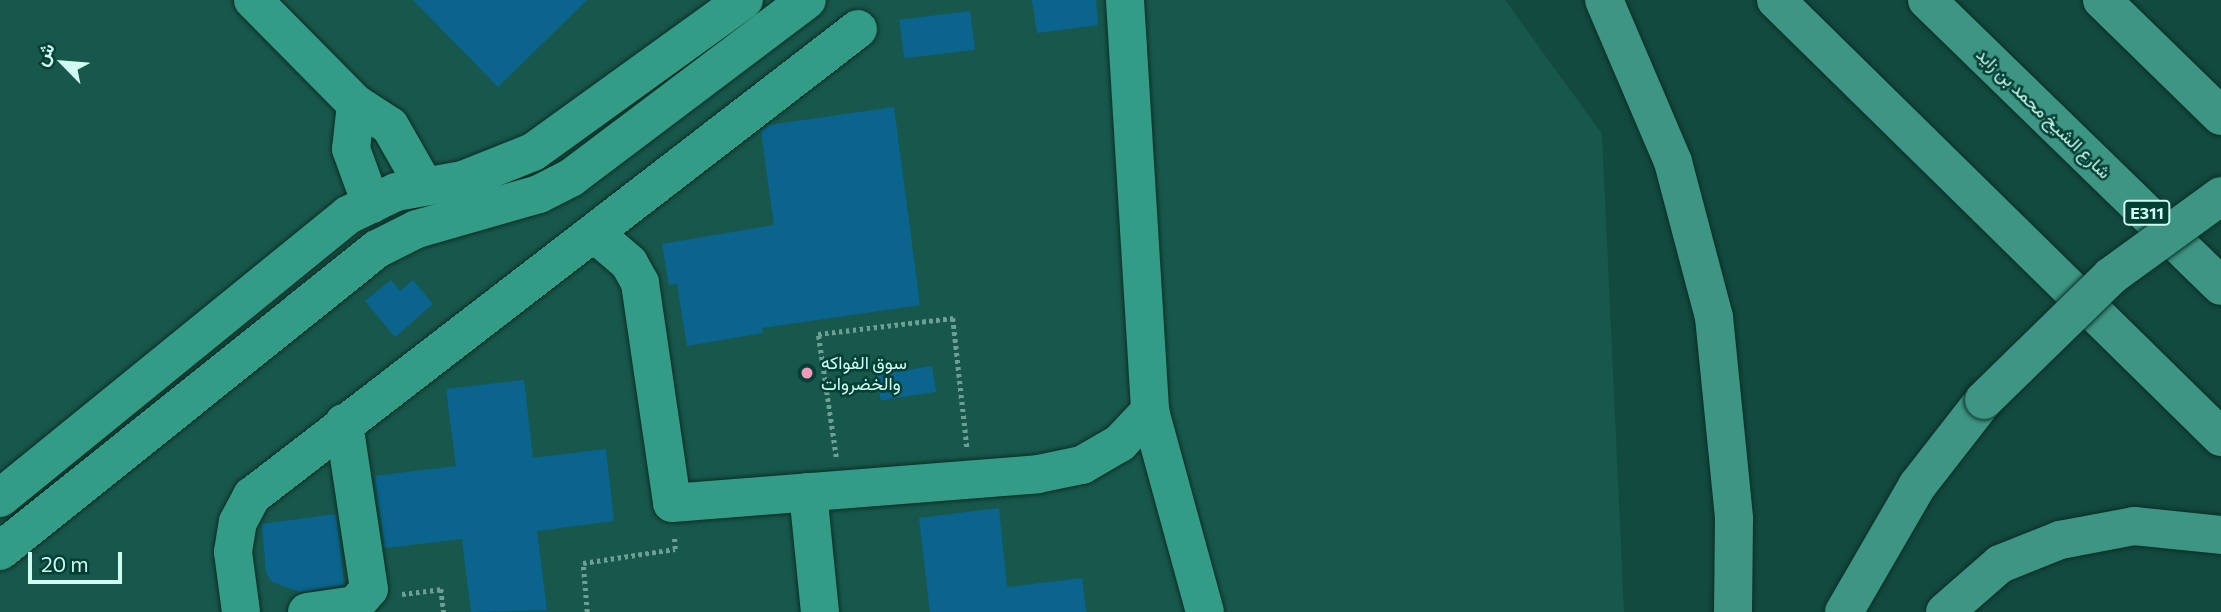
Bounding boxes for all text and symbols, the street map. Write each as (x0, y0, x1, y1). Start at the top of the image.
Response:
north arrow (28, 28, 98, 98)
text: ش (28, 39, 59, 69)
street label: شارع الشيخ محمد بن زايد (1972, 43, 2116, 183)
road number: E311 (2122, 200, 2172, 226)
place label: سوق الفواكه والخضروات (821, 352, 907, 394)
marker: سوق الفواكه والخضروات (799, 365, 815, 381)
scale bar (32, 538, 126, 582)
text: 20 m (41, 551, 89, 576)

